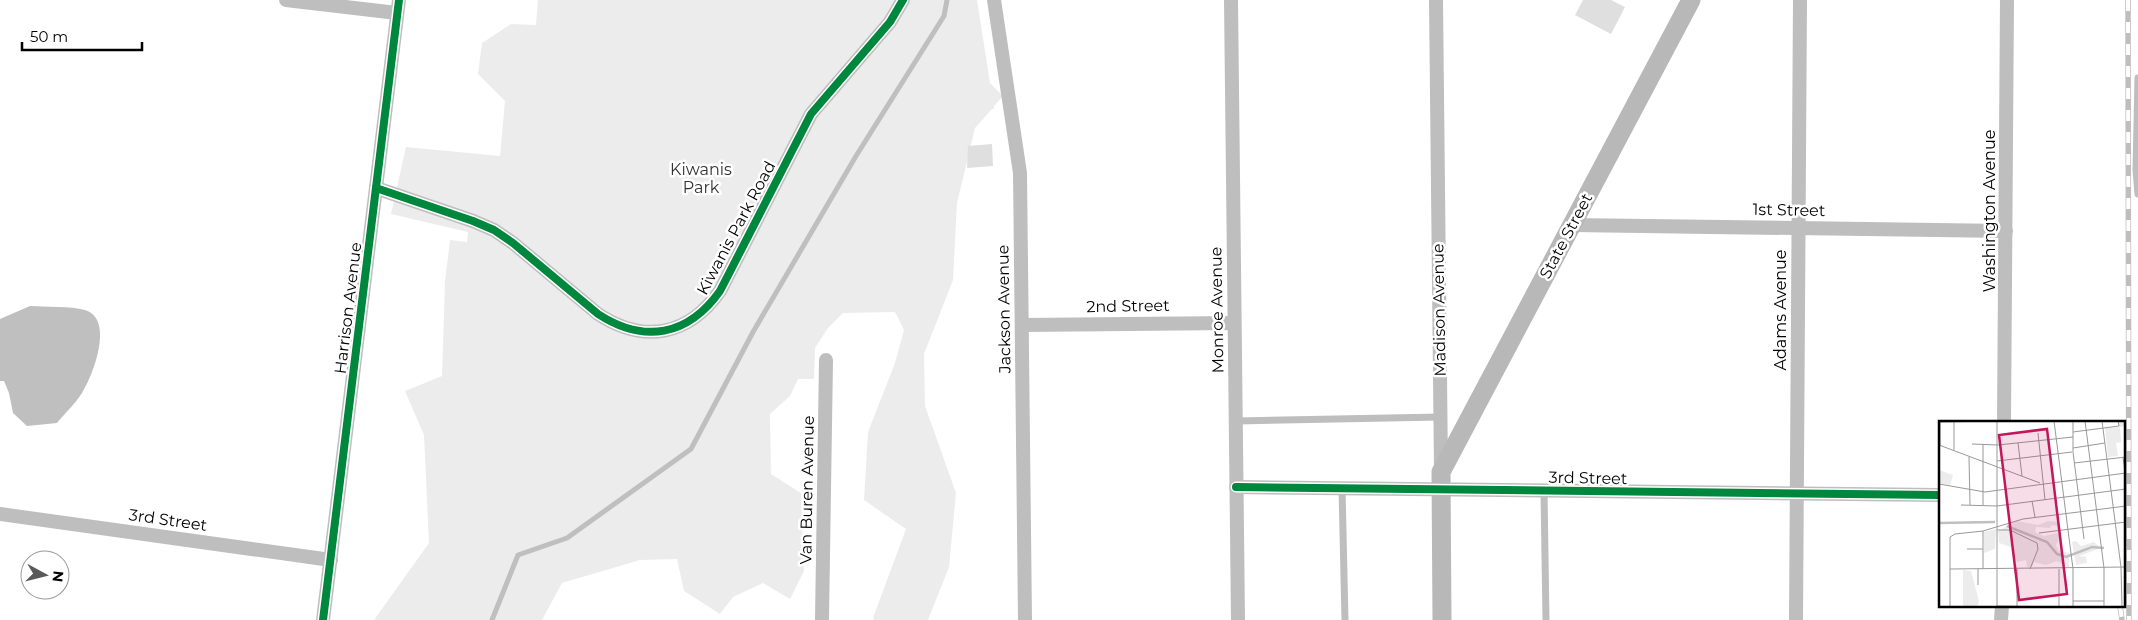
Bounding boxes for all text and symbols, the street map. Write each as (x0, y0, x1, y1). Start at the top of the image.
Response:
scale bar (22, 20, 142, 52)
text: 50 m (30, 27, 68, 46)
street label: Washington Avenue (1980, 130, 1999, 292)
street label: Kiwanis Park Road (693, 158, 779, 298)
park label: Kiwanis Park (670, 160, 732, 197)
street label: State Street (1536, 190, 1597, 282)
street label: 1st Street (1753, 200, 1826, 220)
street label: Harrison Avenue (330, 241, 366, 375)
street label: Madison Avenue (1428, 243, 1450, 377)
street label: Jackson Avenue (993, 244, 1015, 375)
street label: Monroe Avenue (1206, 247, 1228, 373)
street label: Adams Avenue (1771, 249, 1790, 371)
street label: 2nd Street (1086, 296, 1170, 316)
street label: Van Buren Avenue (796, 415, 818, 565)
inset map (1939, 421, 2126, 608)
street label: 3rd Street (1549, 468, 1628, 488)
street label: 3rd Street (128, 505, 209, 535)
north arrow (20, 550, 70, 600)
text: N (48, 570, 68, 583)

